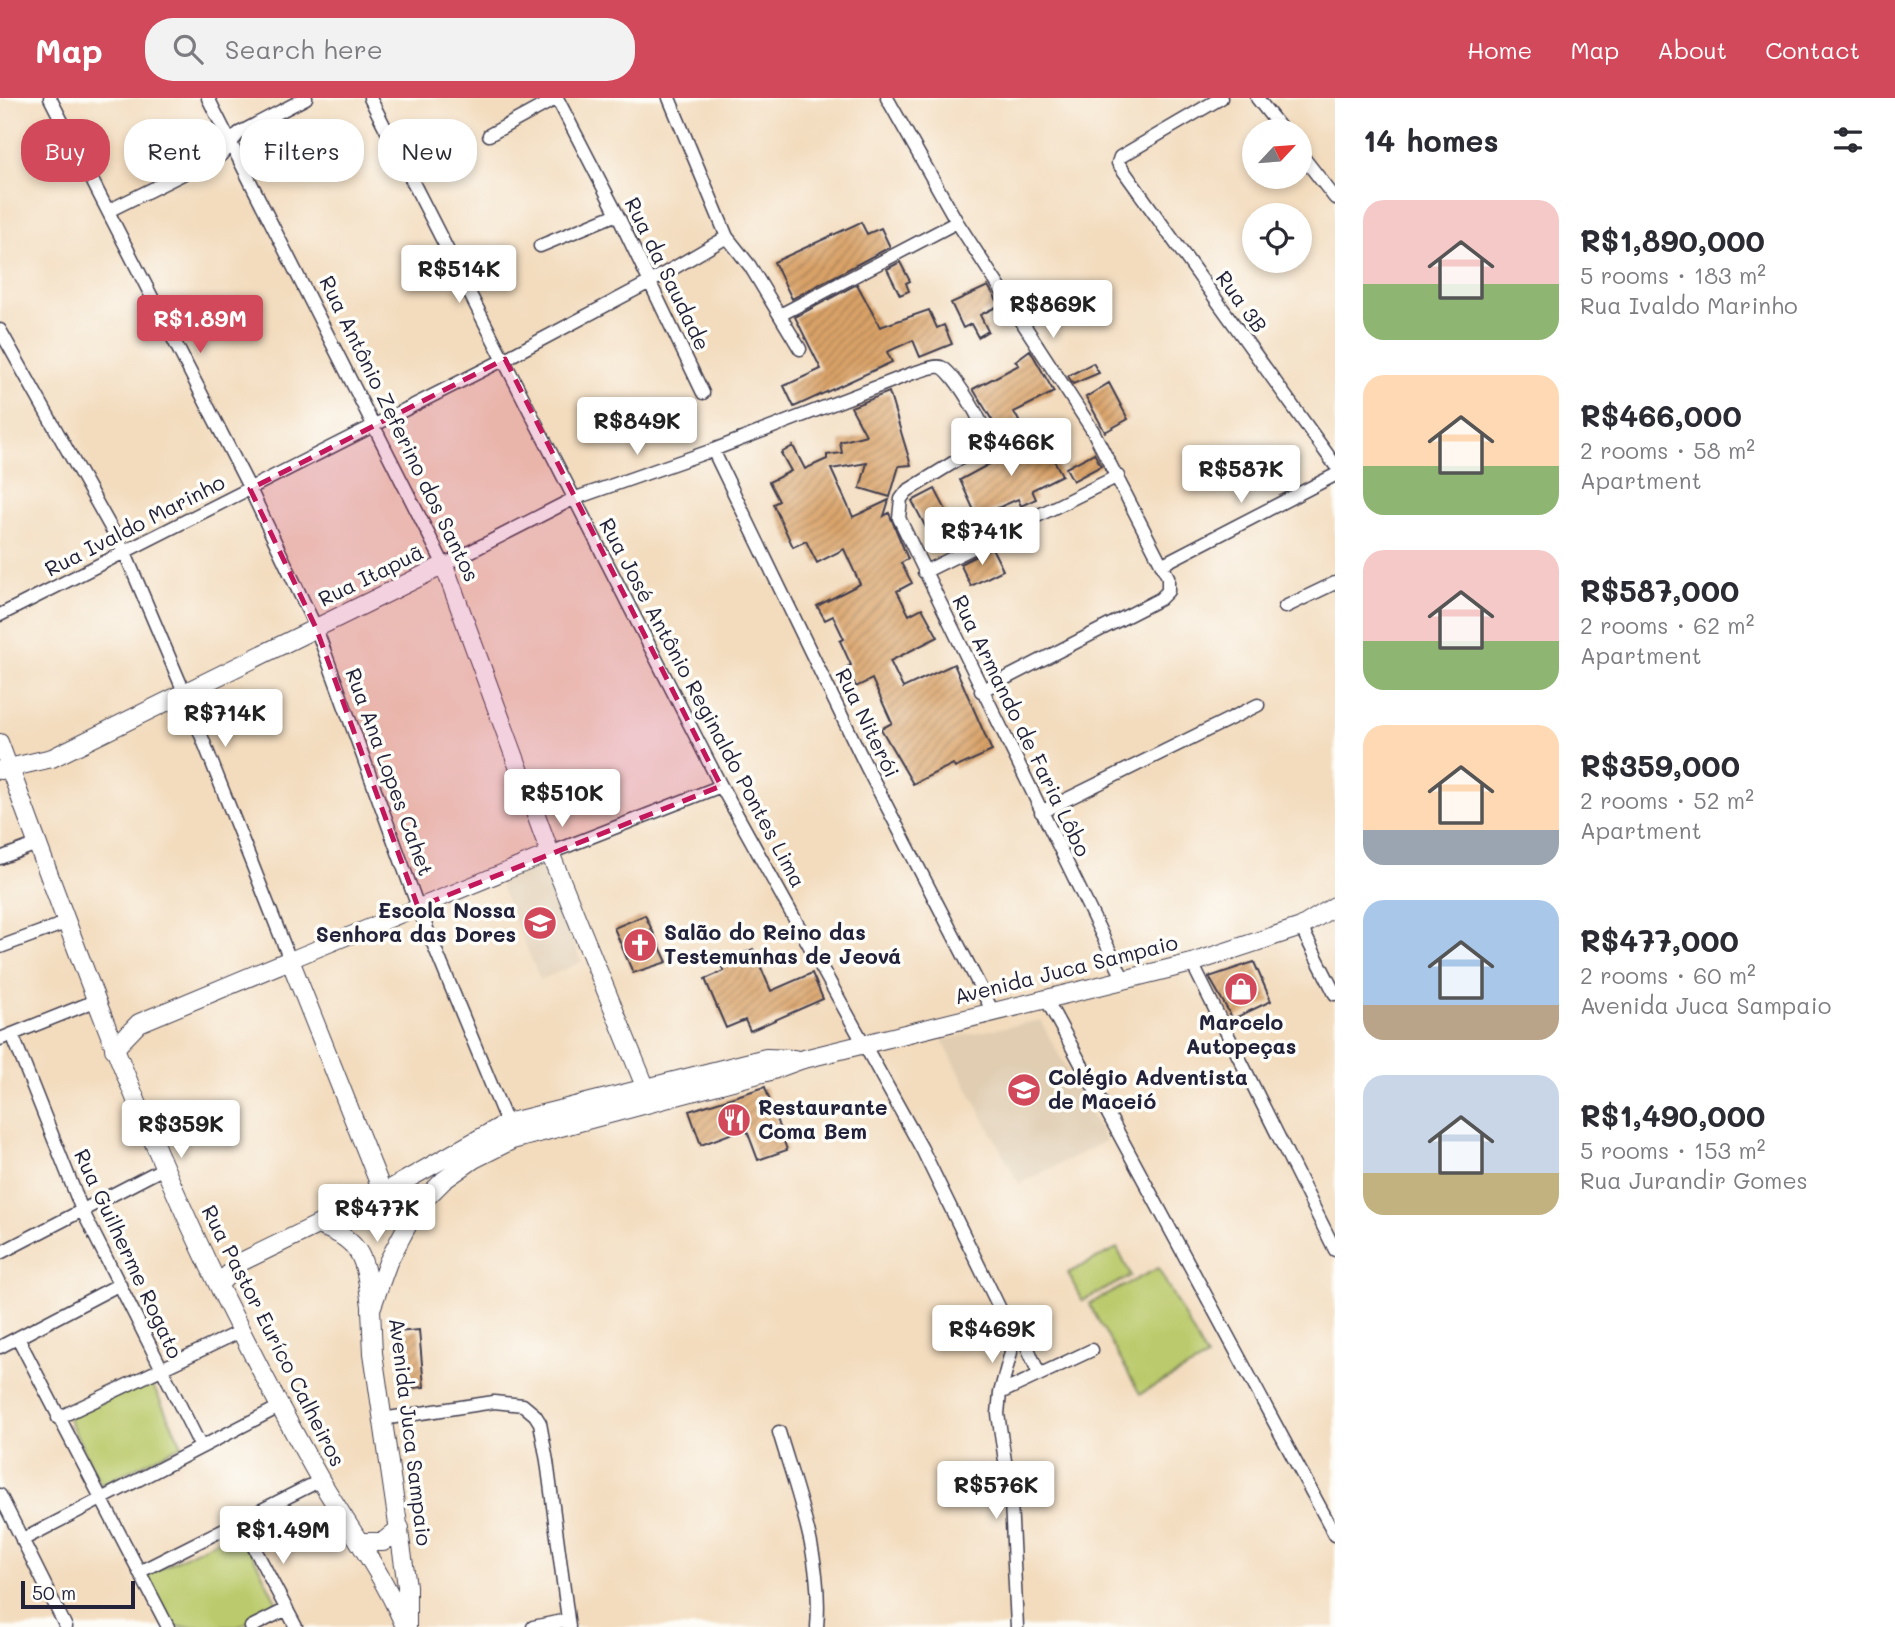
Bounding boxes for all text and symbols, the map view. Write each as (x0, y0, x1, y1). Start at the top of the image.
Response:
search box (145, 18, 635, 81)
text: Map (35, 28, 103, 71)
icon: search (169, 30, 207, 68)
text: Search here (225, 32, 383, 66)
text: Home (1467, 34, 1532, 65)
text: Map (1570, 34, 1619, 65)
text: About (1657, 34, 1727, 65)
text: Contact (1765, 34, 1860, 65)
chip: Buy (21, 119, 110, 182)
chip: Rent (124, 119, 226, 182)
chip: Filters (240, 119, 364, 182)
chip: New (378, 119, 477, 182)
north arrow (1242, 119, 1312, 189)
map controls (1242, 119, 1312, 273)
text: 14 homes (1363, 120, 1499, 160)
icon: filters (1829, 121, 1867, 159)
street label: Rua da Saudade (620, 192, 717, 354)
button: locate (1242, 203, 1312, 273)
text: R$1,890,000 (1580, 220, 1765, 260)
icon: home (1419, 228, 1503, 312)
pin: R$514K (402, 246, 516, 305)
text: R$514K (417, 253, 501, 283)
text: 5 rooms · 183 m² (1580, 260, 1766, 290)
street label: Rua 3B (1211, 265, 1274, 337)
street label: Rua Antônio Zeferino dos Santos (314, 271, 486, 586)
pin: R$869K (996, 280, 1110, 340)
text: R$869K (1009, 288, 1097, 318)
text: Rua Ivaldo Marinho (1580, 290, 1798, 320)
pin: R$1.89M (135, 296, 265, 355)
text: R$1.89M (153, 303, 247, 333)
text: R$466,000 (1580, 395, 1742, 435)
pin: R$849K (580, 398, 694, 457)
icon: home (1419, 403, 1503, 487)
text: R$849K (593, 405, 681, 435)
pin: R$466K (954, 418, 1068, 478)
text: R$466K (967, 426, 1055, 456)
text: 2 rooms · 58 m² (1580, 435, 1755, 465)
pin: R$587K (1184, 446, 1298, 505)
text: R$587K (1198, 453, 1284, 483)
text: Apartment (1580, 465, 1702, 495)
street label: Rua Ivaldo Marinho (40, 468, 229, 582)
pin: R$741K (925, 508, 1039, 567)
street label: Rua José Antônio Reginaldo Pontes Lima (594, 513, 813, 892)
text: R$741K (941, 515, 1023, 545)
street label: Rua Itapuã (313, 538, 427, 612)
text: R$587,000 (1580, 570, 1739, 610)
icon: home (1419, 578, 1503, 662)
street label: Rua Armando de Faria Lôbo (947, 590, 1098, 861)
text: 2 rooms · 62 m² (1580, 610, 1754, 640)
text: Apartment (1580, 640, 1702, 670)
street label: Rua Niterói (830, 663, 906, 781)
street label: Rua Ana Lopes Cahet (340, 664, 441, 879)
pin: R$714K (168, 690, 282, 749)
text: R$714K (184, 697, 266, 727)
text: R$359,000 (1580, 745, 1740, 785)
icon: home (1419, 753, 1503, 837)
pin: R$510K (505, 770, 619, 829)
text: R$510K (520, 777, 604, 807)
text: 2 rooms · 52 m² (1580, 785, 1754, 815)
text: Apartment (1580, 815, 1702, 845)
place label: Escola Nossa Senhora das Dores (316, 896, 516, 947)
school or university icon: Escola Nossa Senhora das Dores (521, 904, 559, 942)
place label: Salão do Reino das Testemunhas de Jeová (664, 918, 901, 969)
text: R$477,000 (1580, 920, 1739, 960)
church icon: Salão do Reino das Testemunhas de Jeová (621, 926, 659, 964)
street label: Avenida Juca Sampaio (951, 928, 1180, 1009)
icon: home (1419, 928, 1503, 1012)
text: 2 rooms · 60 m² (1580, 960, 1756, 990)
shop icon: Marcelo Autopeças (1222, 970, 1260, 1008)
text: Avenida Juca Sampaio (1580, 990, 1831, 1020)
place label: Marcelo Autopeças (1186, 1008, 1296, 1059)
place label: Colégio Adventista de Maceió (1048, 1063, 1248, 1114)
school or university icon: Colégio Adventista de Maceió (1005, 1071, 1043, 1109)
place label: Restaurante Coma Bem (758, 1093, 888, 1144)
text: R$1,490,000 (1580, 1095, 1765, 1135)
pin: R$359K (124, 1100, 238, 1160)
restaurant icon: Restaurante Coma Bem (715, 1101, 753, 1139)
icon: home (1419, 1103, 1503, 1187)
text: R$359K (138, 1108, 224, 1138)
text: 5 rooms · 153 m² (1580, 1135, 1765, 1165)
street label: Rua Guilherme Rogato (69, 1144, 190, 1362)
text: Rua Jurandir Gomes (1580, 1165, 1808, 1195)
pin: R$477K (320, 1184, 434, 1244)
text: R$477K (334, 1192, 420, 1222)
street label: Rua Pastor Euríco Calheiros (197, 1200, 352, 1471)
pin: R$469K (935, 1306, 1049, 1365)
text: R$469K (948, 1313, 1036, 1343)
street label: Avenida Juca Sampaio (384, 1316, 439, 1547)
pin: R$576K (939, 1462, 1053, 1521)
text: R$576K (953, 1469, 1039, 1499)
pin: R$1.49M (218, 1506, 348, 1566)
text: R$1.49M (236, 1514, 330, 1544)
scale bar (21, 1578, 135, 1610)
text: 50 m (32, 1580, 76, 1605)

